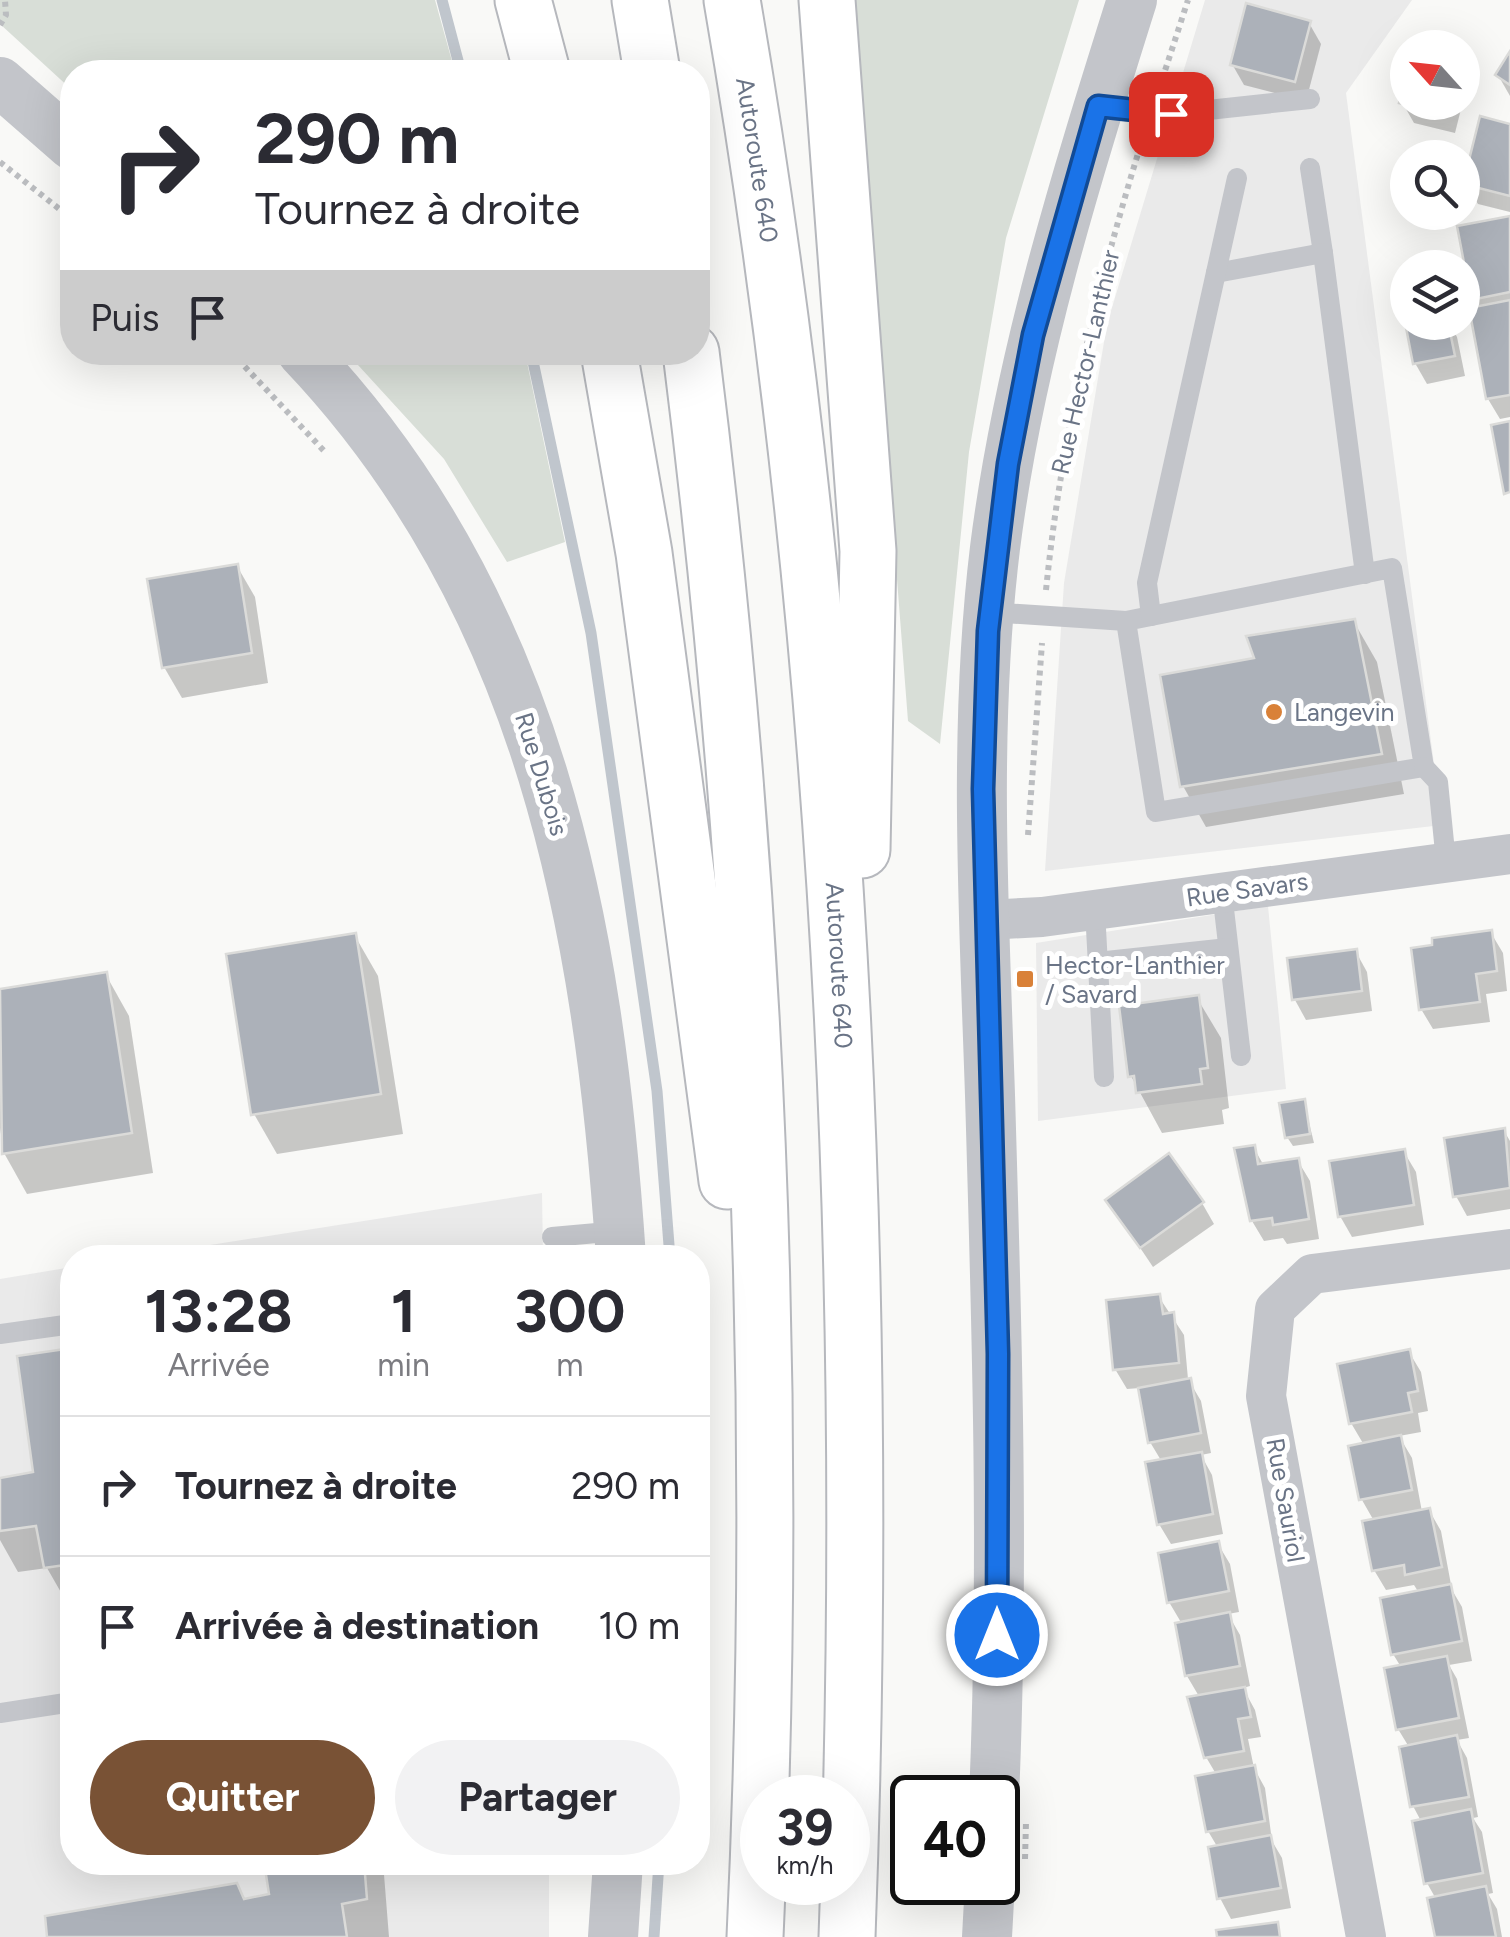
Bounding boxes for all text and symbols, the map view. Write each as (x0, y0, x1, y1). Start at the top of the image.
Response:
north arrow (1390, 30, 1480, 120)
map controls (1390, 30, 1480, 340)
pin (1129, 72, 1214, 157)
street label: Autoroute 640 (730, 75, 785, 244)
icon: arrive (1144, 87, 1199, 142)
text: 290 m (255, 96, 459, 181)
icon: right (90, 100, 220, 230)
button: search (1390, 140, 1480, 230)
text: Tournez à droite (255, 181, 580, 235)
street label: Rue Hector-Lanthier (1045, 246, 1126, 477)
button: layers (1390, 250, 1480, 340)
icon: arrive (180, 290, 235, 345)
text: Puis (90, 295, 160, 341)
place label: Langevin (1294, 697, 1394, 727)
marker: Langevin (1263, 701, 1285, 723)
street label: Rue Dubois (509, 709, 575, 839)
street label: Rue Savars (1184, 866, 1310, 912)
street label: Autoroute 640 (820, 881, 859, 1049)
place label: Hector-Lanthier / Savard (1045, 950, 1225, 1009)
marker: Hector-Lanthier / Savard (1014, 968, 1036, 990)
text: 13:28 (145, 1275, 293, 1347)
text: 1 (391, 1275, 416, 1347)
text: 300 (514, 1275, 625, 1347)
text: Arrivée (168, 1346, 270, 1384)
text: min (377, 1346, 430, 1384)
text: m (556, 1346, 583, 1384)
street label: Rue Sauriol (1260, 1435, 1312, 1565)
icon: right (90, 1459, 145, 1514)
text: Tournez à droite (175, 1463, 457, 1509)
text: 290 m (571, 1463, 680, 1509)
position arrow (945, 1583, 1049, 1687)
icon: arrive (90, 1599, 145, 1654)
text: Arrivée à destination (175, 1603, 539, 1649)
text: 10 m (598, 1603, 680, 1649)
button: Quitter (90, 1740, 375, 1855)
button: Partager (395, 1740, 680, 1855)
speed limit sign: 40 (890, 1775, 1020, 1905)
text: 39 (777, 1797, 833, 1858)
text: km/h (776, 1850, 834, 1880)

